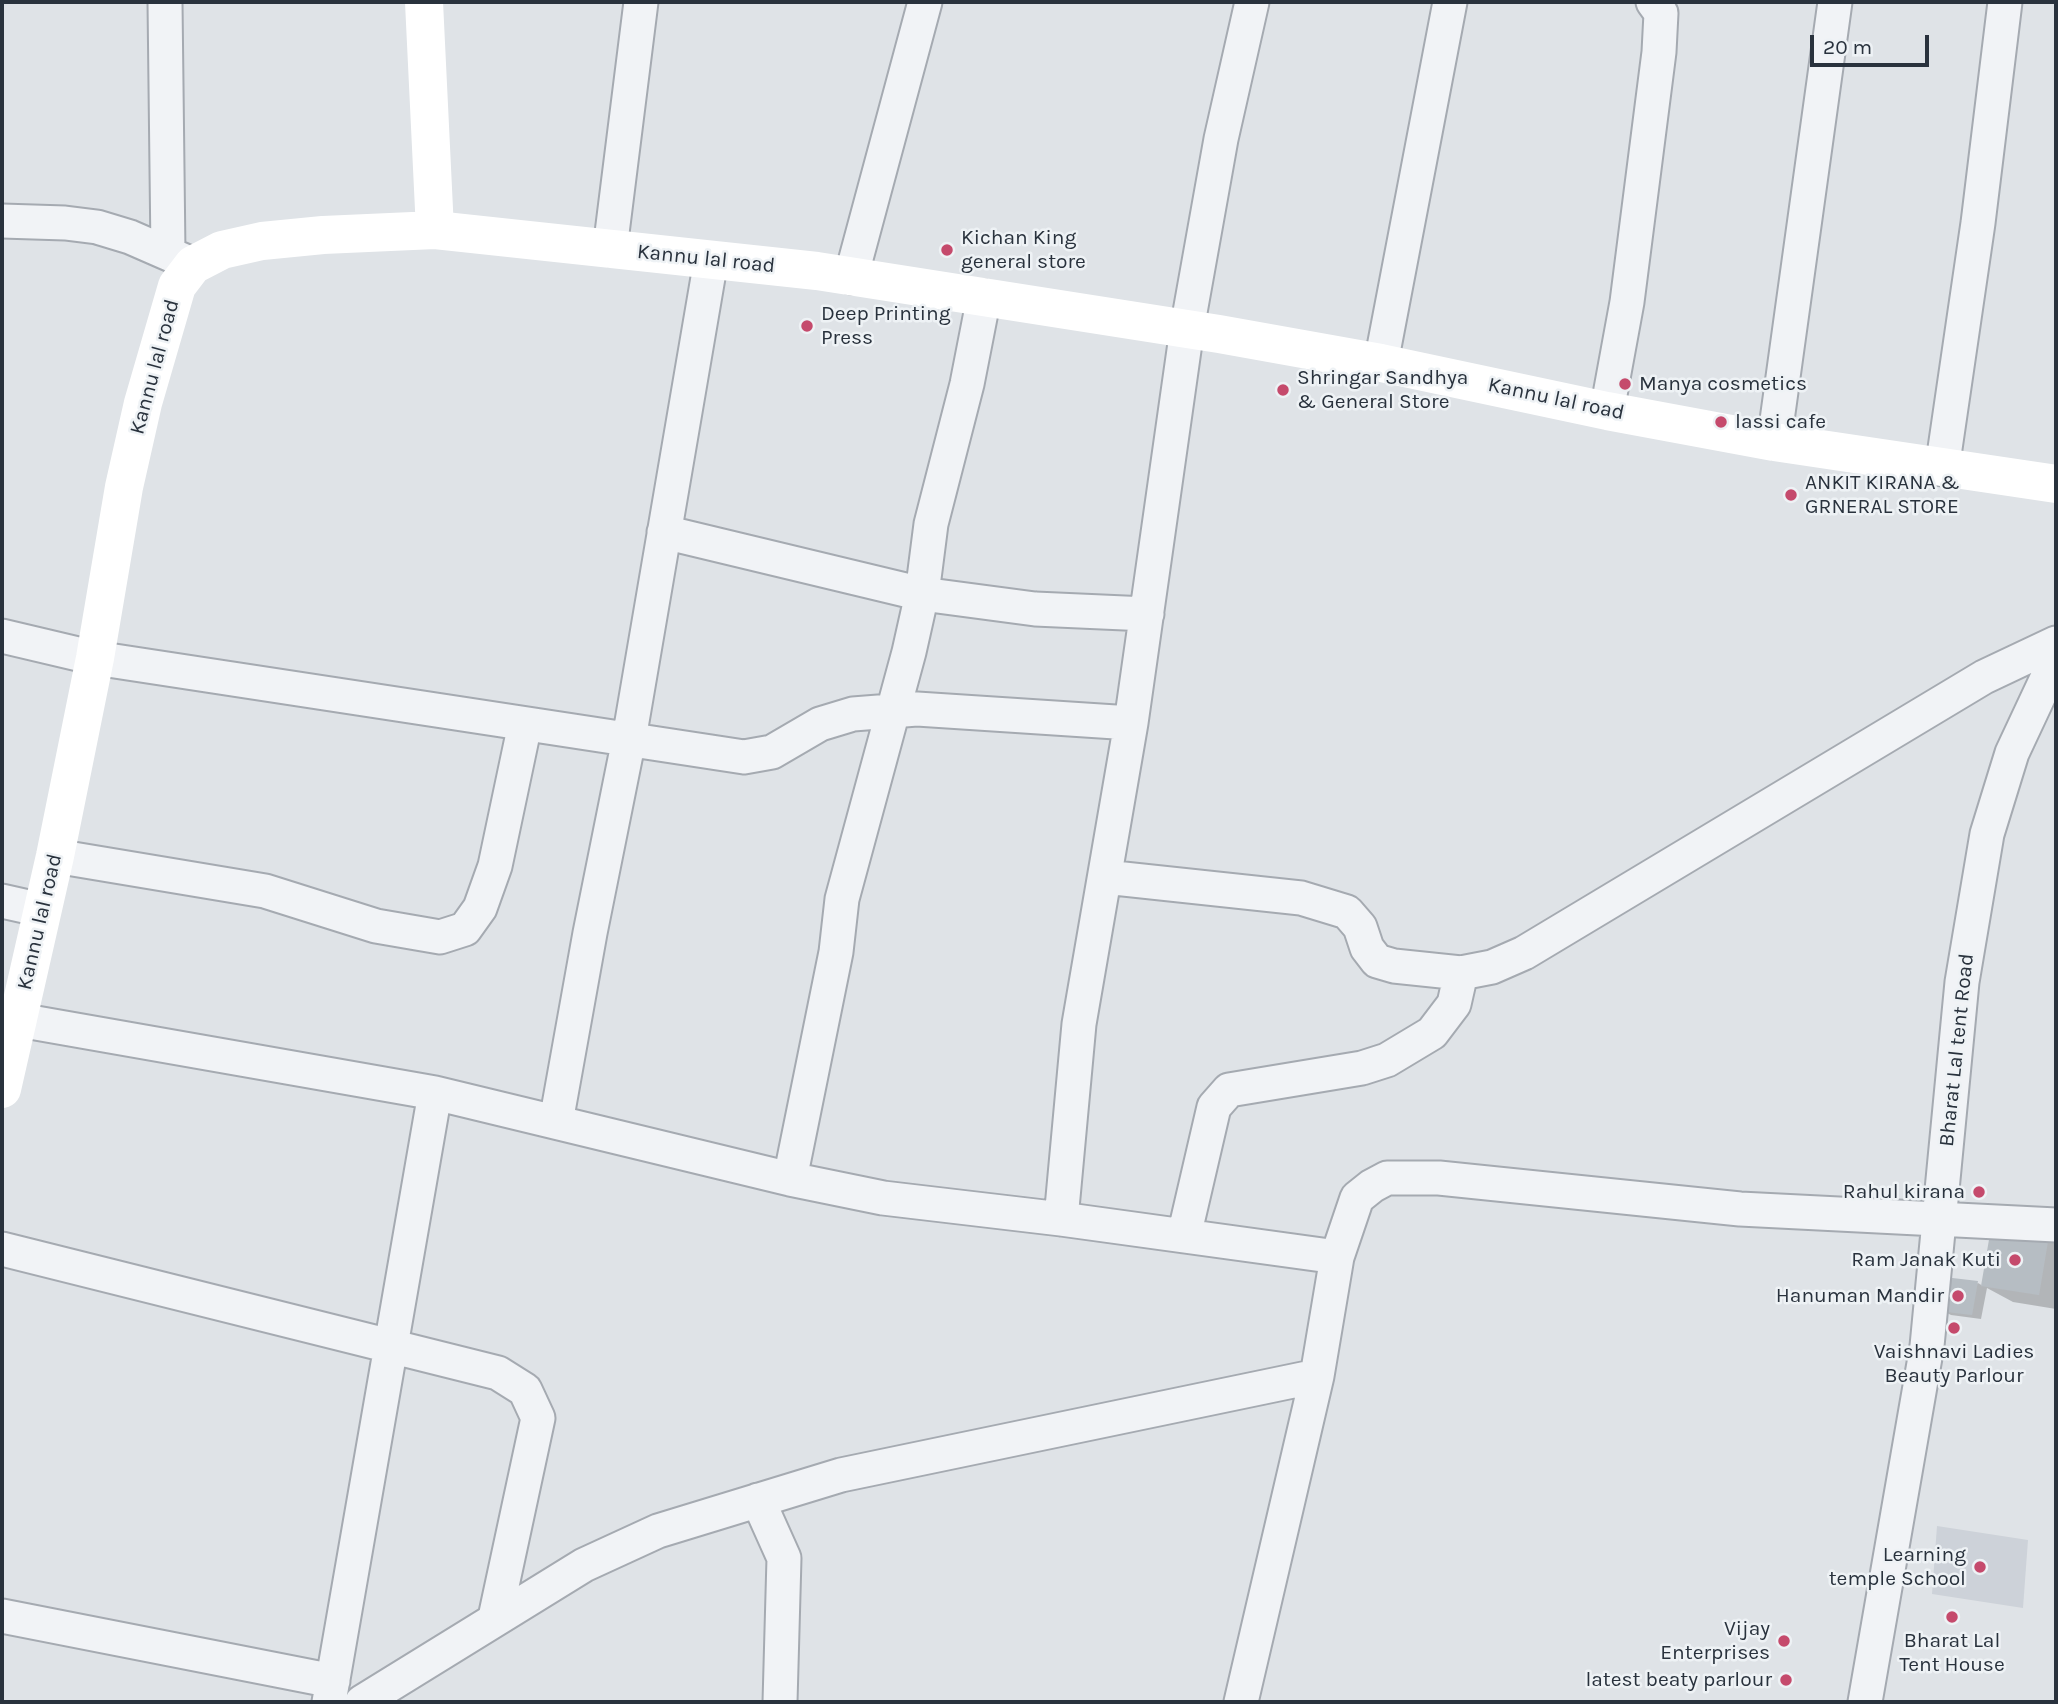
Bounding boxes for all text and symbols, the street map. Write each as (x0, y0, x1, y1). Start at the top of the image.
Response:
scale bar (1813, 21, 1932, 65)
text: 20 m (1823, 35, 1872, 59)
place label: Kichan King general store (961, 225, 1086, 275)
street label: Kannu lal road (636, 239, 776, 279)
marker: Kichan King general store (939, 242, 955, 258)
street label: Kannu lal road (125, 297, 185, 437)
place label: Deep Printing Press (821, 301, 951, 351)
marker: Deep Printing Press (799, 318, 815, 334)
place label: Shringar Sandhya & General Store (1297, 365, 1468, 415)
place label: Manya cosmetics (1639, 371, 1807, 397)
street label: Kannu lal road (1486, 372, 1626, 426)
marker: Manya cosmetics (1617, 376, 1633, 392)
marker: Shringar Sandhya & General Store (1275, 382, 1291, 398)
place label: lassi cafe (1735, 409, 1826, 435)
marker: lassi cafe (1713, 414, 1729, 430)
place label: ANKIT KIRANA & GRNERAL STORE (1805, 470, 1960, 520)
marker: ANKIT KIRANA & GRNERAL STORE (1783, 487, 1799, 503)
street label: Kannu lal road (12, 852, 68, 992)
street label: Bharat Lal tent Road (1934, 952, 1980, 1148)
place label: Rahul kirana (1843, 1179, 1965, 1205)
marker: Rahul kirana (1971, 1184, 1987, 1200)
place label: Ram Janak Kuti (1851, 1247, 2001, 1273)
marker: Ram Janak Kuti (2007, 1252, 2023, 1268)
place label: Hanuman Mandir (1776, 1283, 1944, 1309)
marker: Hanuman Mandir (1950, 1288, 1966, 1304)
marker: Vaishnavi Ladies Beauty Parlour (1946, 1320, 1962, 1336)
place label: Vaishnavi Ladies Beauty Parlour (1874, 1339, 2034, 1389)
place label: Learning temple School (1829, 1542, 1966, 1592)
marker: Learning temple School (1972, 1559, 1988, 1575)
marker: Bharat Lal Tent House (1944, 1609, 1960, 1625)
place label: Vijay Enterprises (1660, 1616, 1770, 1666)
place label: Bharat Lal Tent House (1899, 1628, 2005, 1678)
marker: Vijay Enterprises (1776, 1633, 1792, 1649)
place label: latest beaty parlour (1585, 1667, 1772, 1693)
marker: latest beaty parlour (1778, 1672, 1794, 1688)

